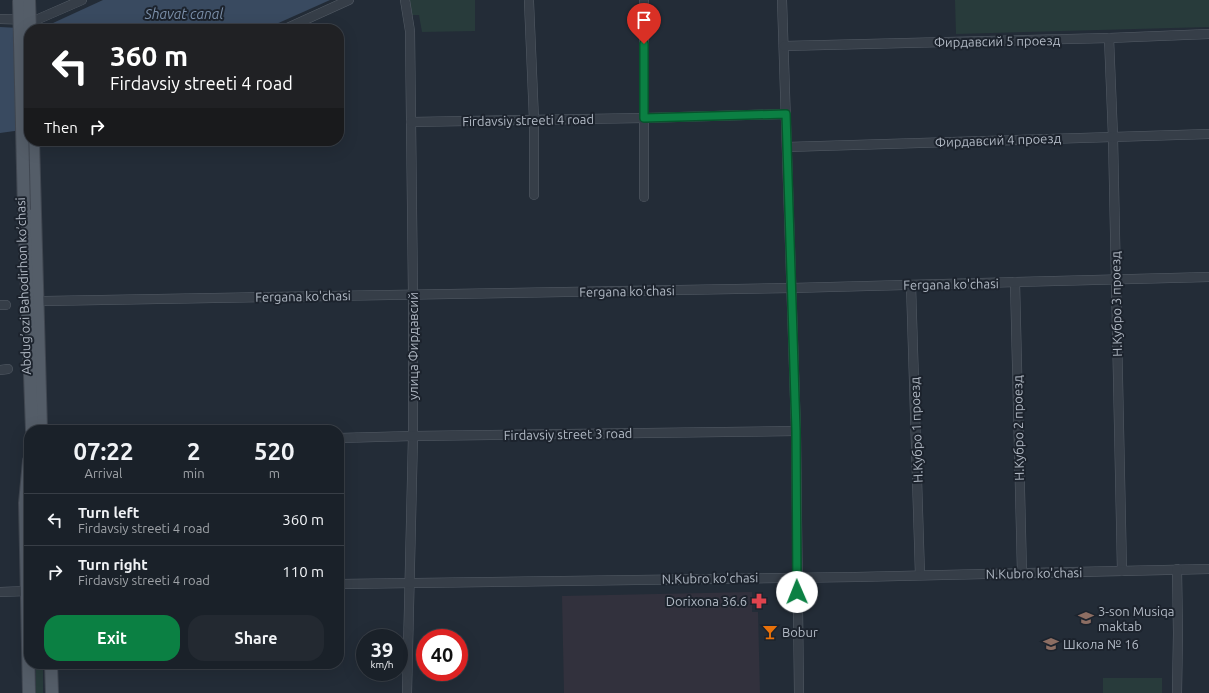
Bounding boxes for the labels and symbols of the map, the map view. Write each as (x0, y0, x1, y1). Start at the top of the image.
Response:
pin (627, 3, 661, 44)
water label: Shavat canal (144, 6, 223, 22)
street label: Фирдавсий 5 проезд (934, 33, 1061, 49)
street label: Firdavsiy streeti 4 road (462, 112, 594, 128)
street label: Фирдавсий 4 проезд (935, 131, 1062, 149)
street label: Abdug’ozi Bahodirhon ko’chasi (13, 197, 33, 375)
street label: Н.Кубро 3 проезд (1108, 251, 1124, 357)
street label: Fergana ko'chasi (903, 276, 999, 292)
street label: Fergana ko'chasi (579, 283, 675, 299)
street label: Fergana ko'chasi (255, 288, 351, 304)
street label: улица Фирдавсий (406, 292, 420, 400)
street label: Н.Кубро 2 проезд (1010, 375, 1026, 481)
street label: Н.Кубро 1 проезд (907, 377, 925, 483)
street label: Firdavsiy street 3 road (504, 426, 632, 442)
street label: N.Kubro ko'chasi (986, 565, 1082, 581)
street label: N.Kubro ko'chasi (662, 570, 758, 586)
position arrow (776, 571, 818, 613)
pharmacy icon: Dorixona 36.6 (750, 592, 768, 610)
place label: Dorixona 36.6 (666, 594, 747, 608)
place label: 3-son Musiqa maktab (1098, 604, 1175, 633)
school or university icon: 3-son Musiqa maktab (1077, 609, 1095, 627)
bar icon: Bobur (761, 623, 779, 641)
place label: Bobur (782, 625, 818, 639)
speed limit sign: 40 (416, 629, 468, 681)
school or university icon: Школа № 16 (1042, 635, 1060, 653)
place label: Школа № 16 (1063, 637, 1139, 651)

